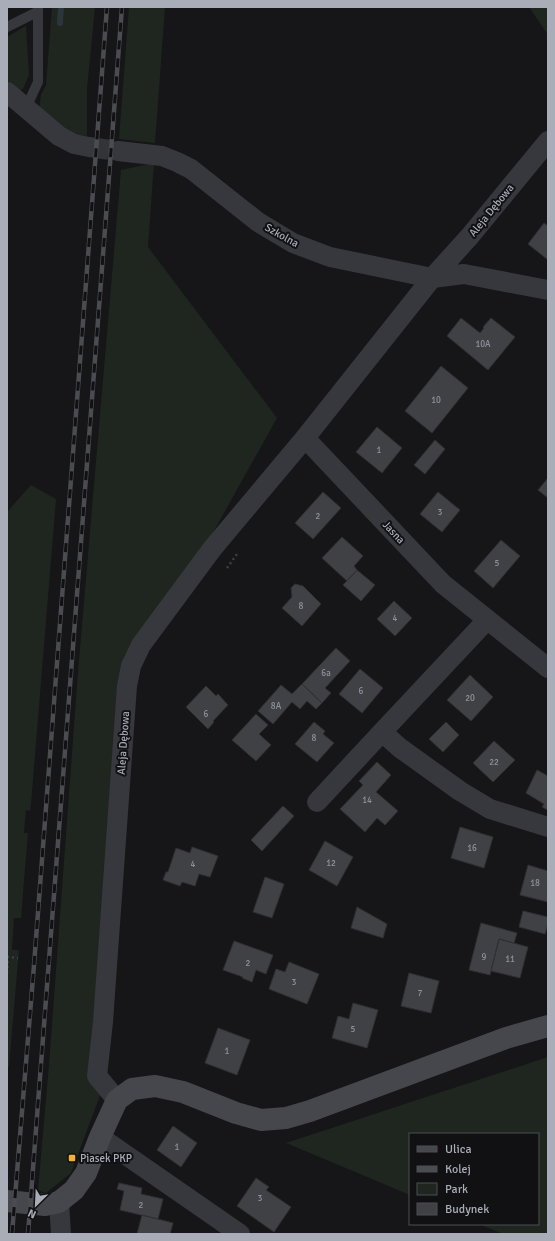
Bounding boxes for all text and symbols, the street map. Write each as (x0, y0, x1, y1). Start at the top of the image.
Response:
street label: Aleja Dębowa (466, 181, 517, 239)
street label: Szkolna (263, 221, 301, 250)
house number: 10A (475, 339, 491, 350)
house number: 10 (431, 395, 441, 406)
house number: 1 (377, 445, 382, 456)
house number: 3 (438, 507, 443, 518)
house number: 2 (316, 511, 321, 522)
street label: Jasna (380, 518, 408, 547)
house number: 5 (495, 558, 500, 569)
house number: 8 (299, 601, 304, 612)
house number: 4 (393, 613, 398, 624)
house number: 6a (321, 668, 331, 679)
house number: 6 (359, 686, 364, 697)
house number: 20 (465, 693, 475, 704)
house number: 8A (271, 701, 282, 712)
house number: 6 (204, 709, 209, 720)
street label: Aleja Dębowa (115, 710, 132, 775)
house number: 8 (312, 733, 317, 744)
house number: 22 (489, 757, 499, 768)
house number: 14 (362, 795, 372, 806)
house number: 16 (467, 843, 477, 854)
house number: 12 (326, 858, 336, 869)
house number: 4 (191, 859, 196, 870)
house number: 18 (530, 878, 540, 889)
house number: 9 (482, 952, 487, 963)
house number: 11 (505, 954, 515, 965)
house number: 2 (246, 958, 251, 969)
house number: 3 (292, 977, 297, 988)
house number: 7 (418, 988, 423, 999)
house number: 5 (351, 1024, 356, 1035)
house number: 1 (225, 1046, 230, 1057)
legend (409, 1133, 539, 1225)
house number: 1 (175, 1142, 180, 1153)
text: Ulica (445, 1142, 472, 1157)
place label: Piasek PKP (80, 1152, 132, 1165)
marker: Piasek PKP (67, 1153, 77, 1163)
text: Kolej (445, 1162, 471, 1177)
text: Park (445, 1182, 468, 1197)
north arrow (16, 1185, 56, 1225)
house number: 3 (258, 1193, 263, 1204)
house number: 2 (139, 1200, 144, 1211)
text: Budynek (445, 1202, 489, 1217)
text: N (26, 1206, 38, 1221)

